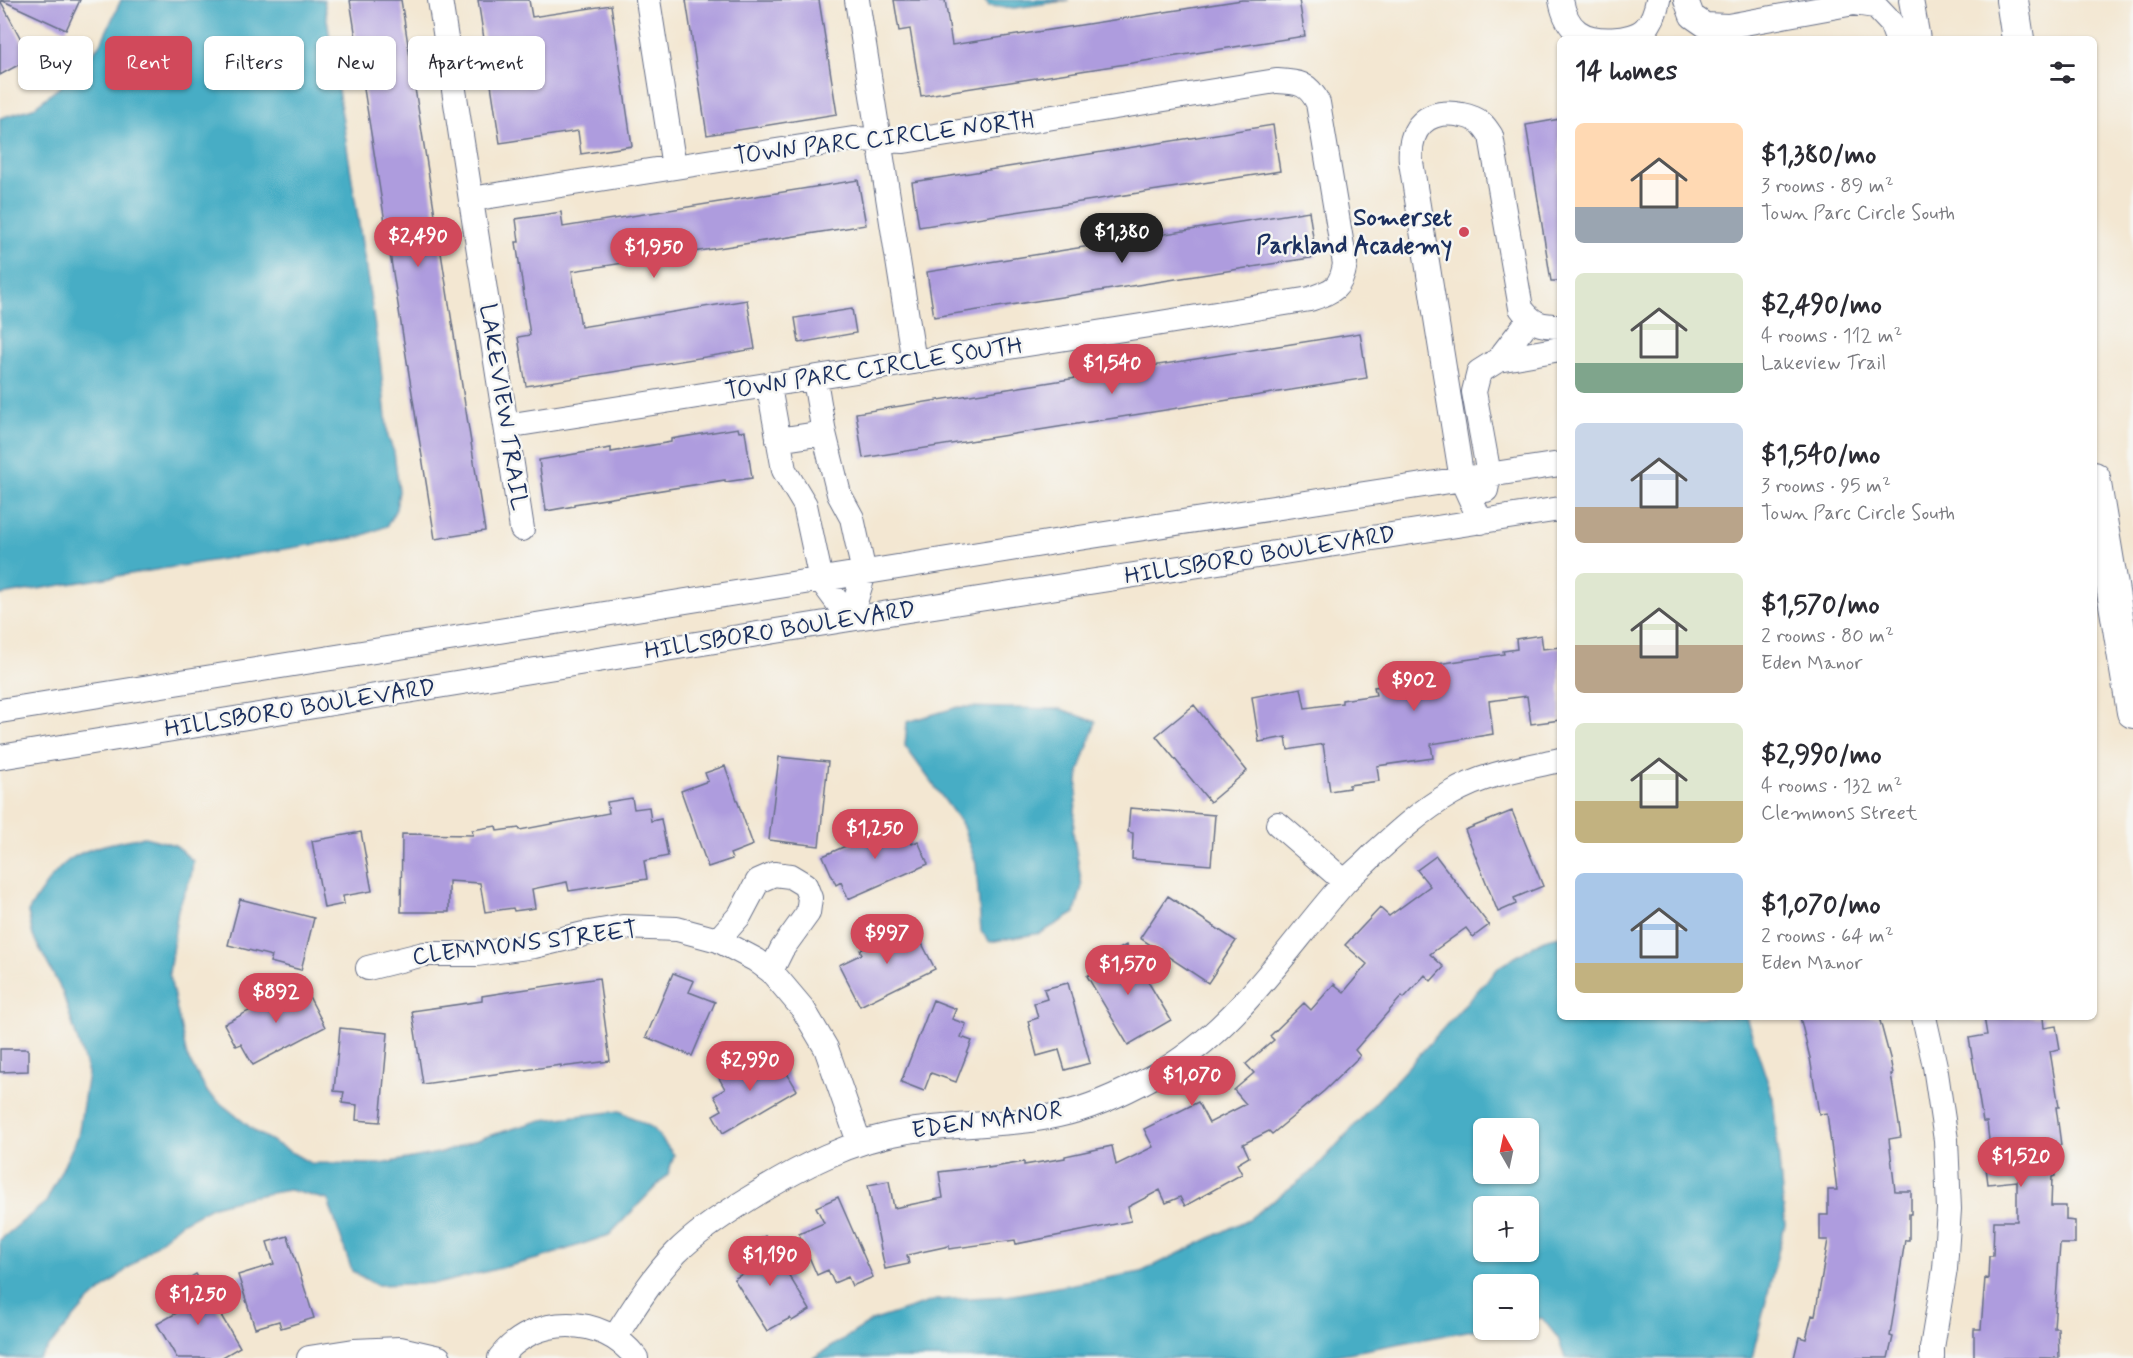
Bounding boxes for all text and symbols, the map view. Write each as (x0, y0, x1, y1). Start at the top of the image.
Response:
chip: Buy (18, 36, 93, 90)
chip: Rent (105, 36, 192, 90)
chip: Filters (204, 36, 304, 90)
chip: New (316, 36, 396, 90)
chip: Apartment (408, 36, 545, 90)
text: 14 homes (1575, 55, 1677, 89)
icon: filters (2046, 56, 2079, 89)
street label: TOWN PARC CIRCLE NORTH (732, 105, 1036, 173)
text: $1,380/mo (1761, 139, 1876, 173)
icon: home (1623, 147, 1695, 219)
text: 3 rooms · 89 m² (1761, 173, 1894, 200)
text: Town Parc Circle South (1761, 200, 1955, 227)
place label: Somerset Parkland Academy (1256, 203, 1452, 262)
pin: $1,380 (1073, 213, 1171, 264)
pin: $2,490 (369, 217, 467, 268)
text: $1,380 (1094, 219, 1150, 246)
text: $2,490 (388, 223, 448, 250)
marker: Somerset Parkland Academy (1457, 225, 1471, 239)
pin: $1,950 (605, 228, 703, 279)
text: $1,950 (624, 234, 684, 261)
text: $2,490/mo (1761, 289, 1882, 323)
icon: home (1623, 297, 1695, 369)
street label: LAKEVIEW TRAIL (471, 302, 535, 513)
text: 4 rooms · 112 m² (1761, 323, 1902, 350)
street label: TOWN PARC CIRCLE SOUTH (723, 330, 1025, 408)
pin: $1,540 (1063, 344, 1161, 395)
text: $1,540 (1083, 350, 1141, 377)
text: Lakeview Trail (1761, 350, 1886, 377)
text: $1,540/mo (1761, 439, 1880, 473)
icon: home (1623, 447, 1695, 519)
text: 3 rooms · 95 m² (1761, 473, 1891, 500)
text: Town Parc Circle South (1761, 500, 1955, 527)
street label: HILLSBORO BOULEVARD (1122, 519, 1398, 593)
text: $1,570/mo (1761, 589, 1880, 623)
street label: HILLSBORO BOULEVARD (642, 594, 918, 668)
icon: home (1623, 597, 1695, 669)
text: 2 rooms · 80 m² (1761, 623, 1894, 650)
text: Eden Manor (1761, 650, 1863, 677)
pin: $902 (1378, 661, 1450, 712)
text: $902 (1392, 667, 1436, 694)
street label: HILLSBORO BOULEVARD (162, 672, 438, 746)
text: $2,990/mo (1761, 739, 1882, 773)
icon: home (1623, 747, 1695, 819)
text: 4 rooms · 132 m² (1761, 773, 1902, 800)
text: Clemmons Street (1761, 800, 1917, 827)
pin: $1,250 (826, 809, 924, 860)
text: $1,250 (846, 815, 904, 842)
text: $1,070/mo (1761, 889, 1881, 923)
icon: home (1623, 897, 1695, 969)
pin: $997 (851, 914, 923, 965)
street label: CLEMMONS STREET (411, 915, 639, 973)
text: $997 (865, 920, 909, 947)
text: 2 rooms · 64 m² (1761, 923, 1894, 950)
pin: $1,570 (1079, 945, 1177, 996)
text: Eden Manor (1761, 950, 1863, 977)
text: $1,570 (1099, 951, 1157, 978)
pin: $892 (240, 973, 312, 1024)
text: $892 (253, 979, 299, 1006)
pin: $2,990 (701, 1041, 799, 1092)
text: $2,990 (720, 1047, 780, 1074)
pin: $1,070 (1143, 1056, 1241, 1107)
text: $1,070 (1163, 1062, 1221, 1089)
street label: EDEN MANOR (910, 1095, 1064, 1147)
north arrow (1473, 1118, 1539, 1184)
map controls (1473, 1118, 1539, 1340)
pin: $1,520 (1972, 1137, 2070, 1188)
text: $1,520 (1992, 1143, 2050, 1170)
button: + (1473, 1196, 1539, 1262)
pin: $1,190 (721, 1236, 819, 1287)
text: $1,190 (742, 1242, 798, 1269)
button: − (1473, 1274, 1539, 1340)
pin: $1,250 (149, 1275, 247, 1326)
text: $1,250 (169, 1281, 227, 1308)

